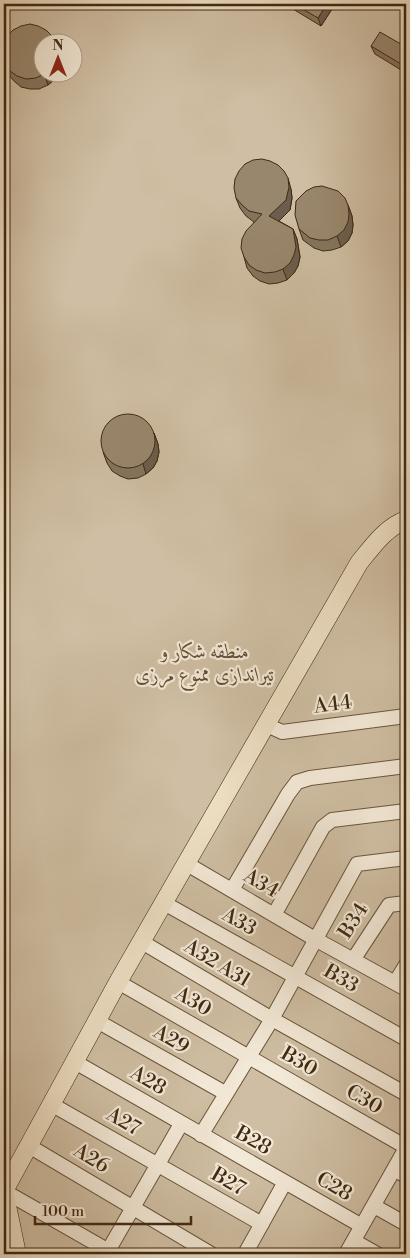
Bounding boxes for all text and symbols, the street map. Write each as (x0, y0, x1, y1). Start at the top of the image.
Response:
north arrow (32, 32, 82, 82)
text: N (52, 37, 64, 55)
park label: منطقه شکار و تیراندازی ممنوع مرزی (135, 640, 275, 692)
street label: A44 (312, 690, 353, 720)
street label: A34 (238, 863, 283, 904)
street label: B34 (333, 898, 375, 944)
street label: A33 (216, 902, 261, 942)
street label: A32 A31 (178, 934, 255, 994)
street label: B33 (318, 959, 363, 999)
street label: A30 (169, 981, 216, 1022)
street label: A29 (148, 1019, 193, 1060)
street label: B30 (275, 1041, 322, 1082)
street label: A28 (125, 1060, 170, 1101)
street label: C30 (341, 1080, 387, 1120)
street label: A27 (101, 1102, 144, 1142)
street label: B28 (230, 1120, 276, 1161)
street label: A26 (68, 1138, 113, 1179)
street label: B27 (206, 1162, 250, 1202)
street label: C28 (312, 1167, 356, 1207)
scale bar (35, 1193, 191, 1225)
text: 100 m (42, 1202, 84, 1221)

